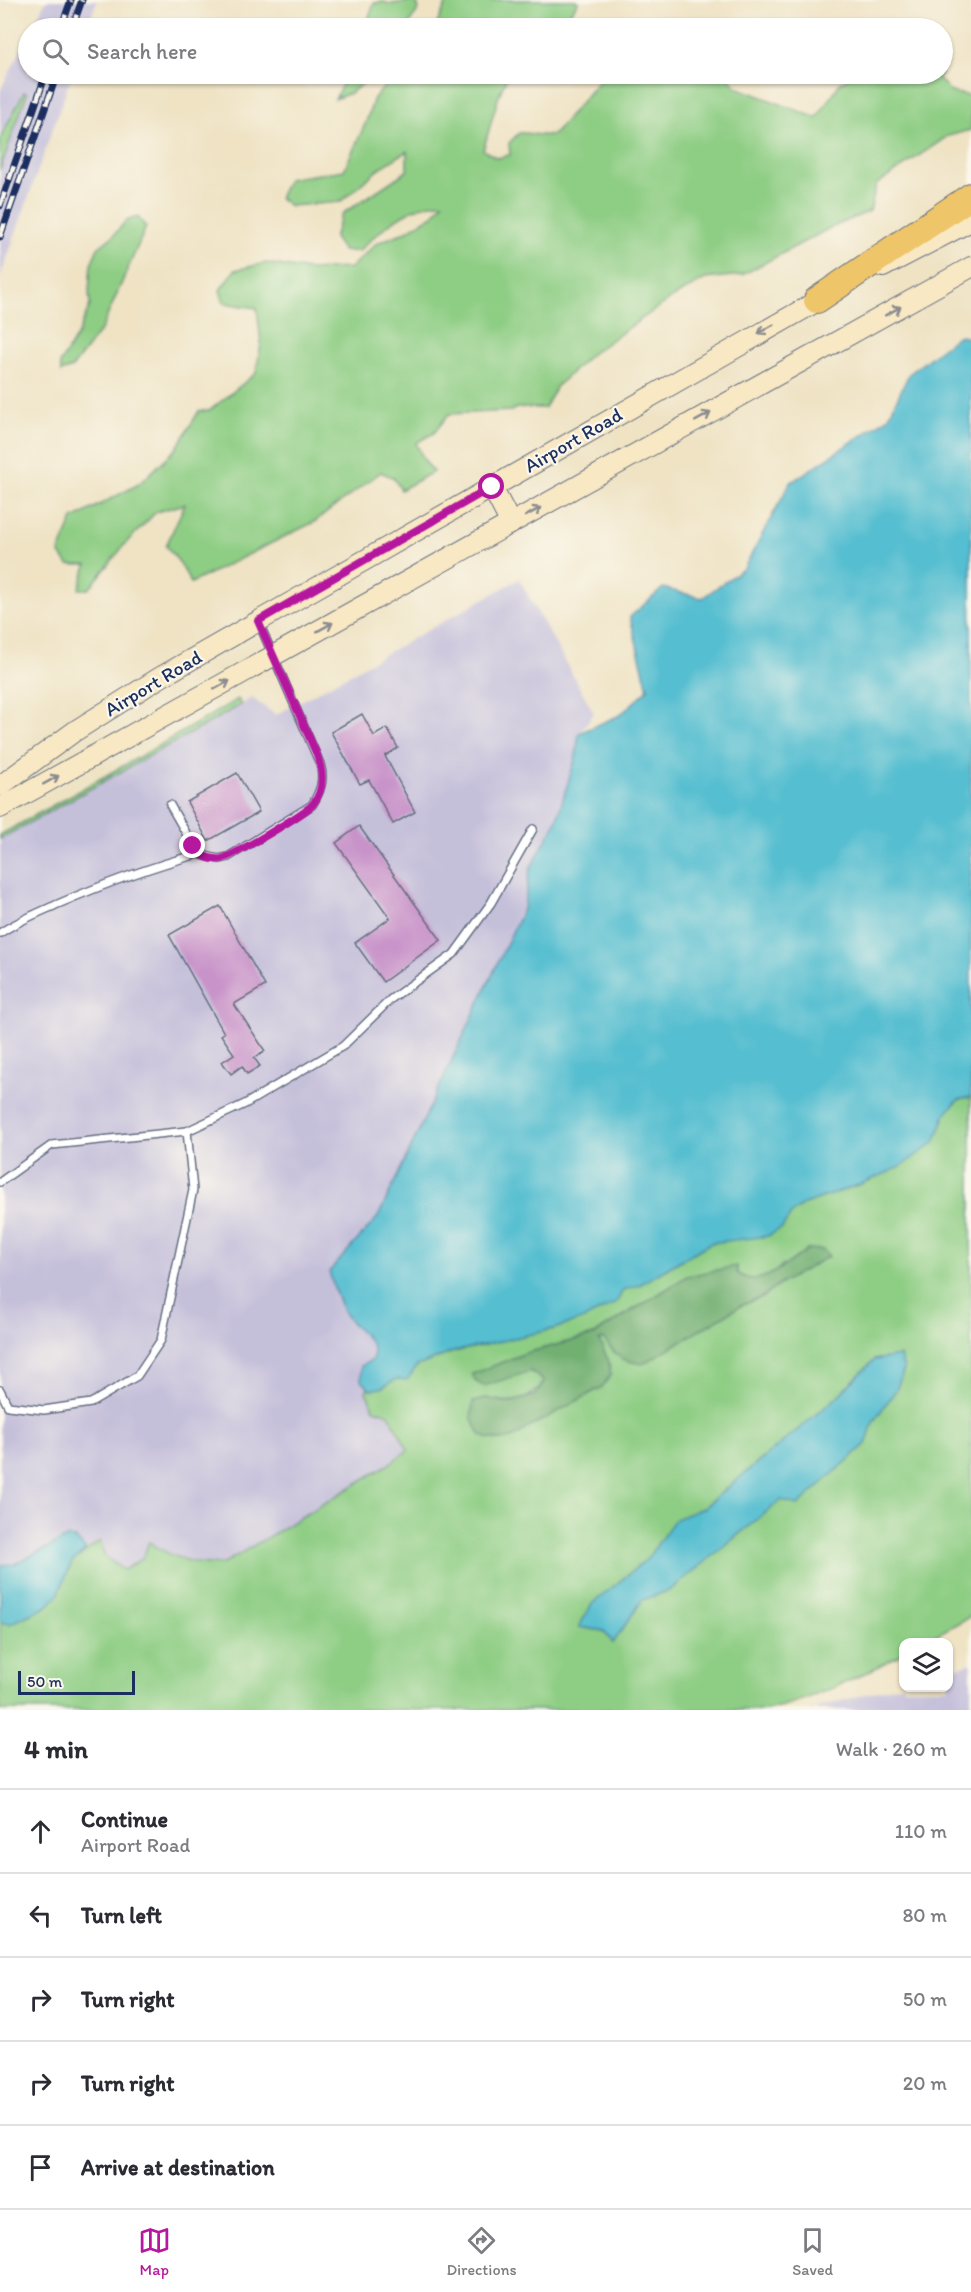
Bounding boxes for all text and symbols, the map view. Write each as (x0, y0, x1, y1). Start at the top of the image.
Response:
search box (18, 18, 953, 84)
icon: search (39, 35, 72, 68)
text: Search here (87, 38, 197, 65)
one-way arrow (884, 305, 901, 317)
one-way arrow (758, 323, 775, 335)
street label: Airport Road (520, 402, 627, 478)
one-way arrow (694, 411, 711, 423)
route start (478, 473, 504, 499)
one-way arrow (524, 506, 541, 518)
one-way arrow (316, 621, 334, 632)
street label: Airport Road (100, 644, 206, 721)
one-way arrow (212, 679, 230, 690)
one-way arrow (42, 773, 59, 785)
route end (179, 832, 205, 858)
map controls (899, 1638, 953, 1692)
button: layers (899, 1638, 953, 1692)
scale bar (18, 1668, 135, 1696)
text: 50 m (27, 1672, 62, 1691)
text: 4 min (24, 1733, 88, 1765)
text: Walk · 260 m (836, 1737, 947, 1761)
text: Continue (81, 1806, 168, 1833)
icon: ahead (24, 1815, 57, 1848)
text: 110 m (895, 1819, 947, 1843)
text: Airport Road (81, 1833, 190, 1857)
icon: left (24, 1899, 57, 1932)
text: Turn left (81, 1902, 162, 1929)
text: 80 m (902, 1903, 947, 1927)
icon: right (24, 1983, 57, 2016)
text: Turn right (81, 1986, 175, 2013)
text: 50 m (903, 1987, 947, 2011)
icon: right (24, 2067, 57, 2100)
text: Turn right (81, 2070, 175, 2097)
text: 20 m (903, 2071, 947, 2095)
icon: arrive (24, 2151, 57, 2184)
text: Arrive at destination (81, 2154, 275, 2181)
tab: Map (138, 2224, 171, 2279)
tab: Directions (446, 2224, 517, 2279)
tab: Saved (792, 2224, 833, 2279)

